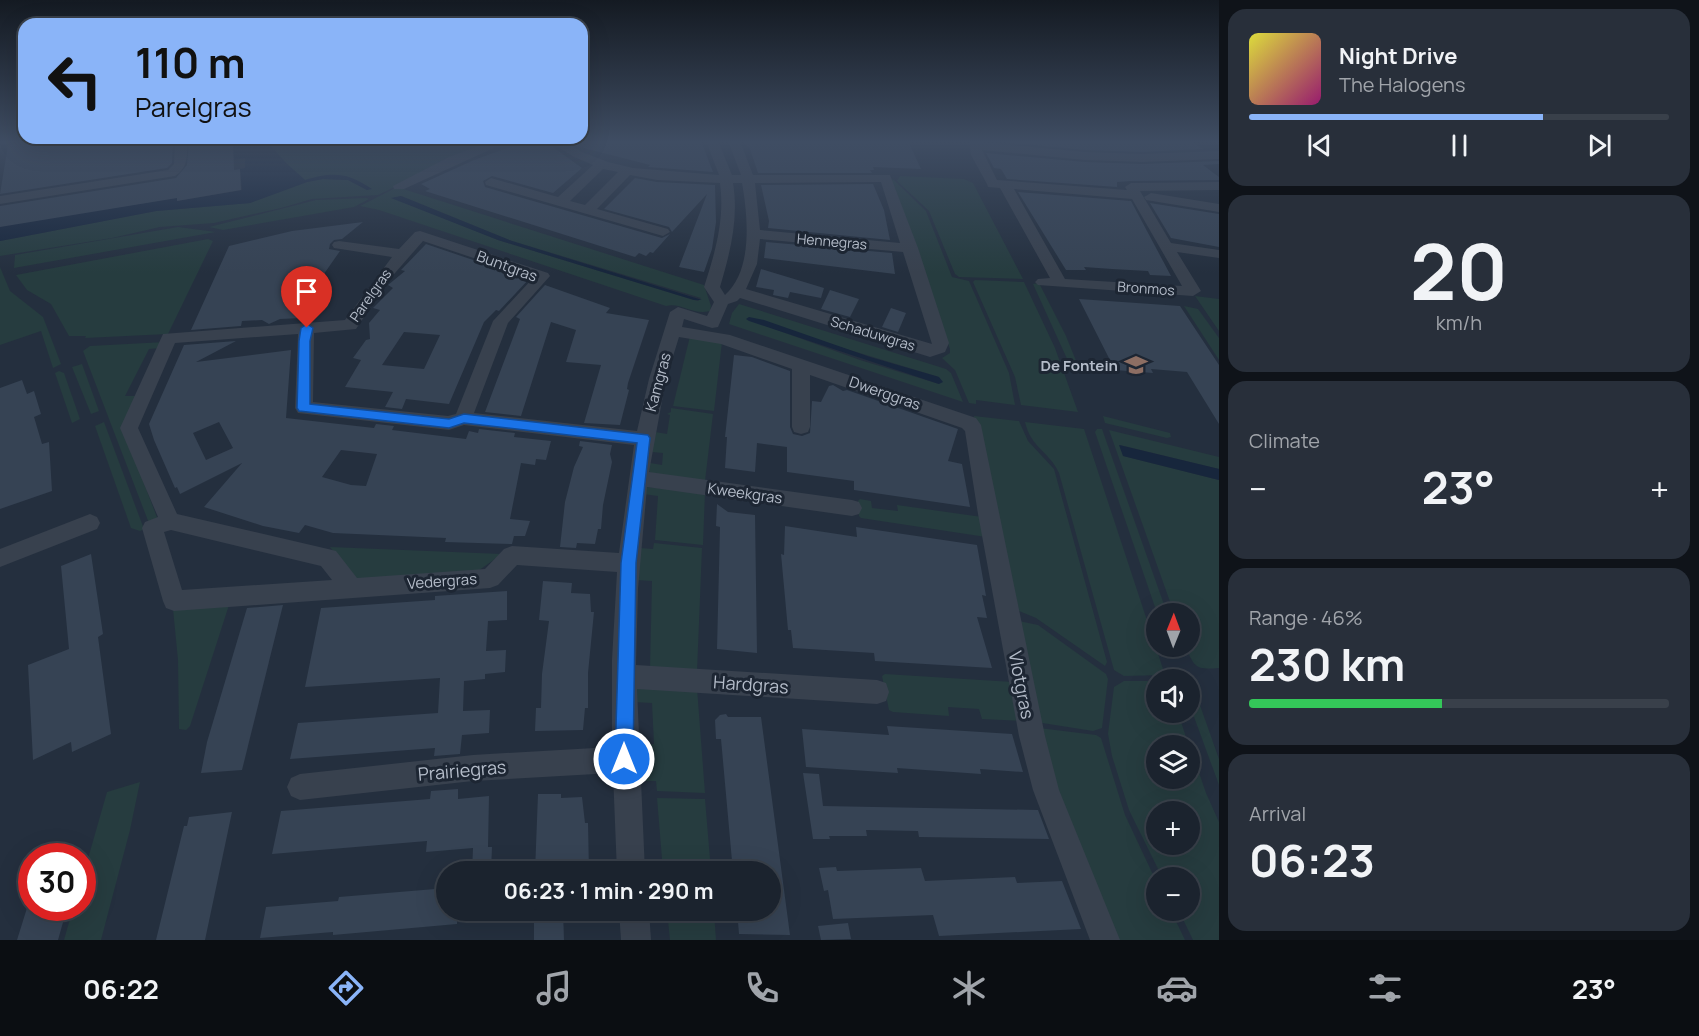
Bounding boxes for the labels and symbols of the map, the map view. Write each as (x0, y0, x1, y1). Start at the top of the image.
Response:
street label: Hennegras (796, 228, 868, 254)
street label: Buntgras (474, 245, 540, 287)
street label: Parelgras (345, 265, 395, 325)
pin (281, 266, 332, 328)
street label: Bronmos (1117, 277, 1175, 299)
street label: Schaduwgras (828, 311, 918, 355)
street label: Kamgras (640, 350, 676, 414)
school or university icon: De Fontein (1123, 352, 1149, 378)
place label: De Fontein (1040, 355, 1118, 376)
street label: Dwerggras (846, 371, 924, 415)
street label: Kweekgras (706, 477, 784, 509)
street label: Vedergras (406, 568, 478, 594)
north arrow (1146, 603, 1200, 657)
street label: Vlotgras (1004, 649, 1040, 721)
street label: Hardgras (712, 669, 790, 699)
position arrow (592, 727, 656, 791)
street label: Prairiegras (417, 754, 507, 786)
speed limit sign: 30 (18, 843, 96, 921)

